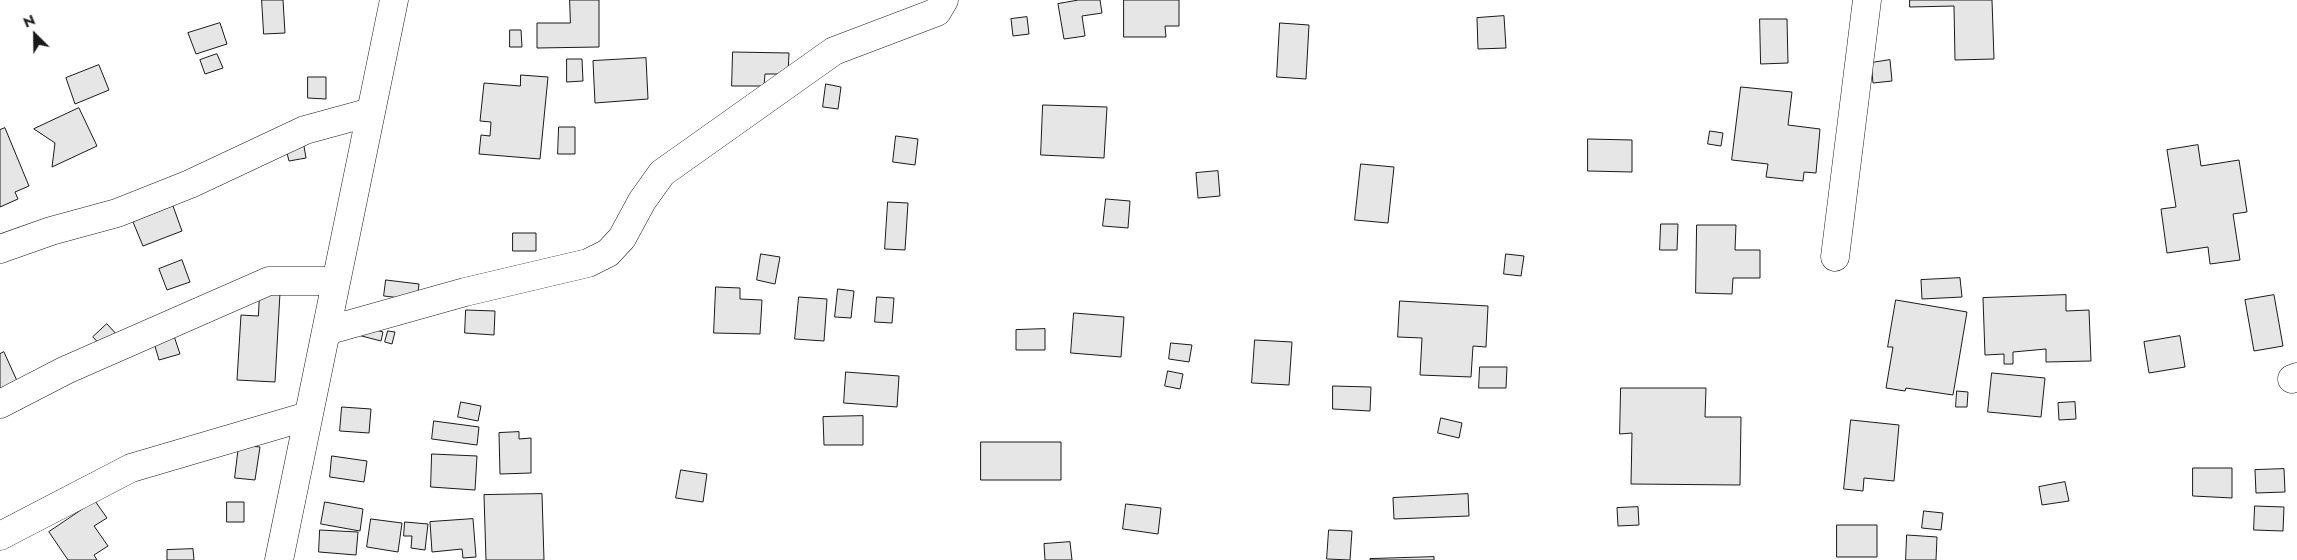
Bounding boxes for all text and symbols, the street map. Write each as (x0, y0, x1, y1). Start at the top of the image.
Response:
north arrow (10, 10, 60, 60)
text: N (20, 10, 38, 33)

